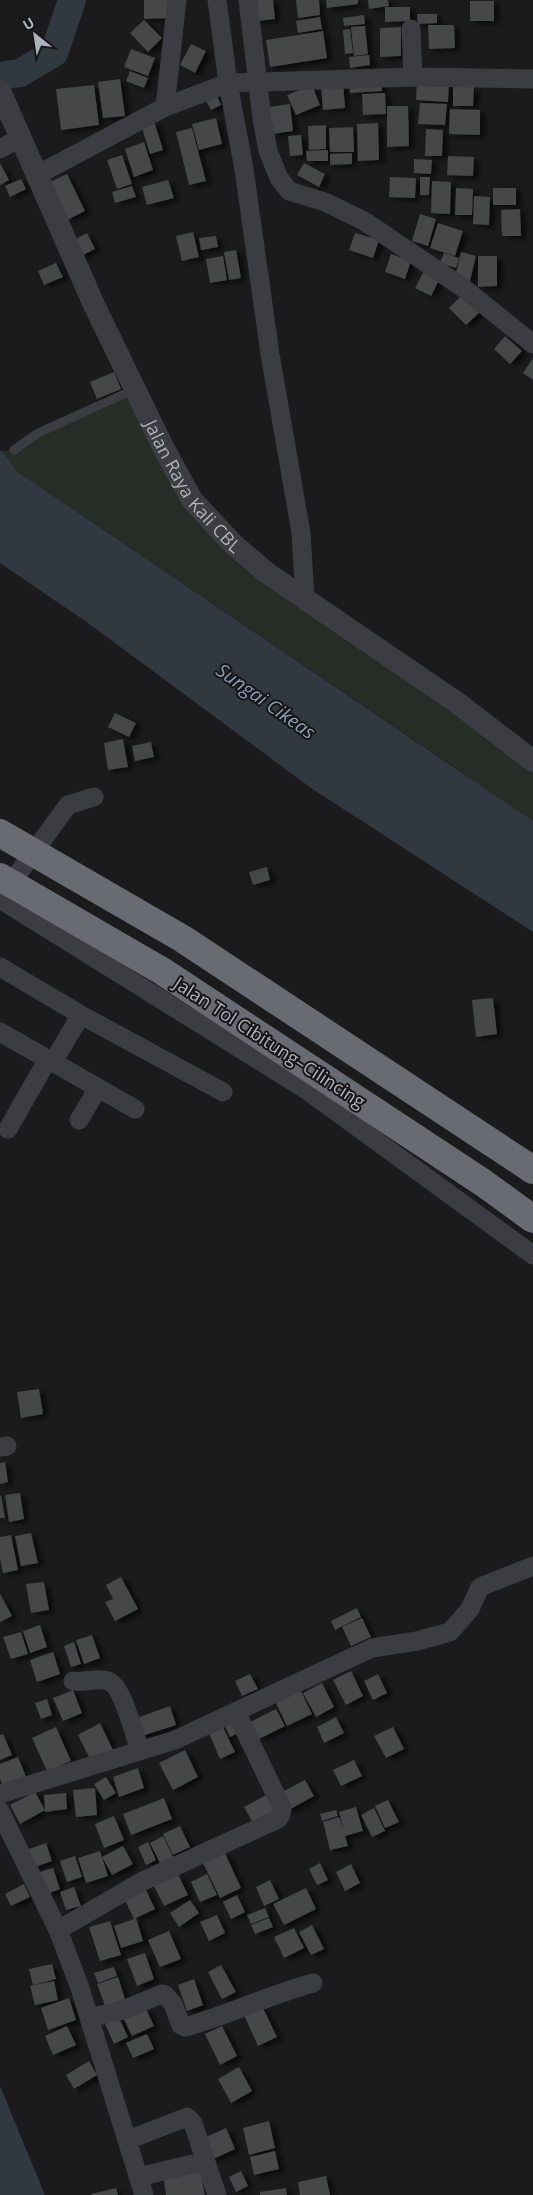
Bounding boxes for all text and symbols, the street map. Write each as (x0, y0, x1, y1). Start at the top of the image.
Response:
north arrow (10, 10, 60, 60)
text: U (19, 12, 38, 34)
street label: Jalan Raya Kali CBL (139, 414, 246, 558)
water label: Sungai Cikeas (211, 657, 321, 745)
street label: Jalan Tol Cibitung–Cilincing (168, 970, 371, 1113)

